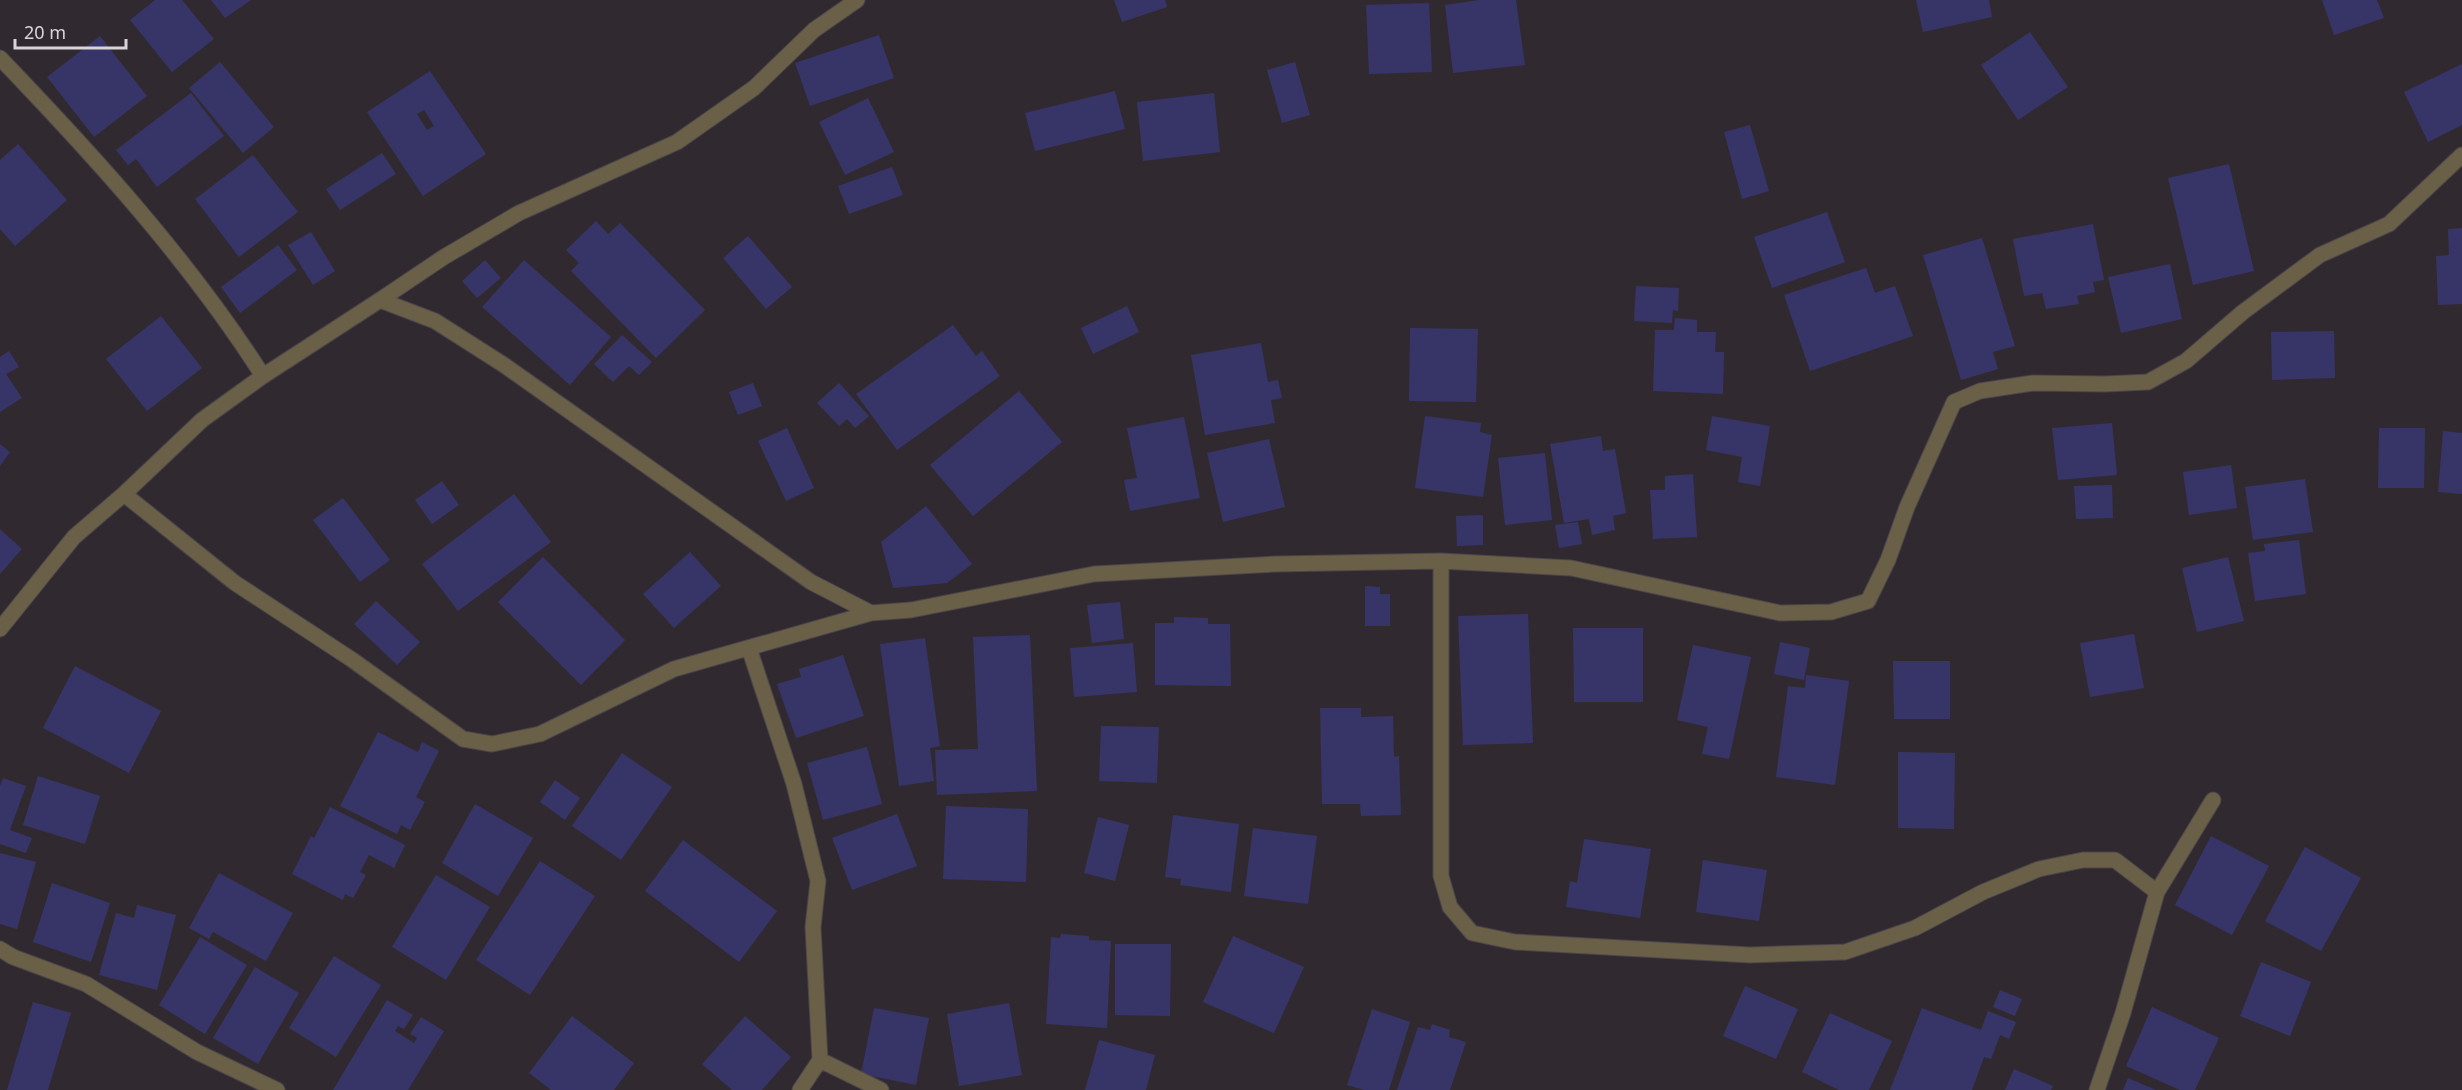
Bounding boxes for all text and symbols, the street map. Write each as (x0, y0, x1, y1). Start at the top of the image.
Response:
scale bar (15, 12, 126, 50)
text: 20 m (24, 20, 66, 44)

